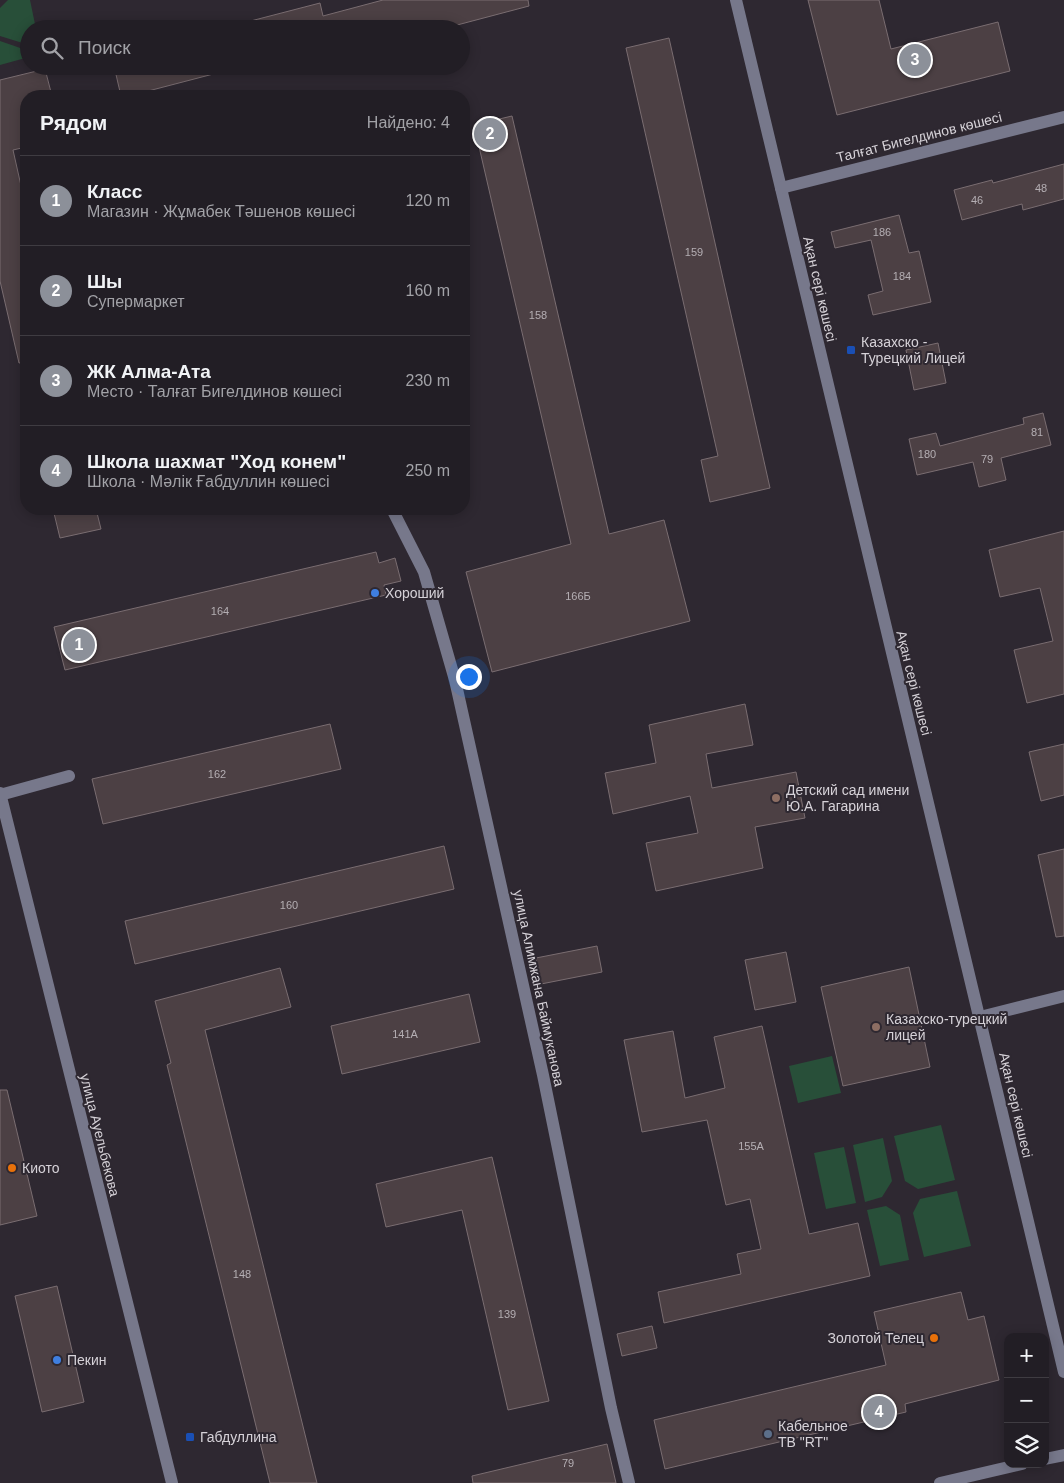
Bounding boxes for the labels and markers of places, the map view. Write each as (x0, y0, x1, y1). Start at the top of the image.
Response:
pin: 3 (899, 41, 931, 79)
pin: 2 (474, 115, 506, 153)
place label: Казахско - Турецкий Лицей (861, 334, 965, 366)
marker: Казахско - Турецкий Лицей (845, 344, 857, 356)
place label: Хороший (385, 585, 444, 601)
marker: Хороший (369, 587, 381, 599)
pin: 1 (63, 626, 95, 664)
place label: Детский сад имени Ю.А. Гагарина (786, 782, 909, 814)
marker: Детский сад имени Ю.А. Гагарина (770, 792, 782, 804)
place label: Казахско-турецкий лицей (886, 1011, 1007, 1043)
marker: Казахско-турецкий лицей (870, 1021, 882, 1033)
place label: Киото (22, 1160, 60, 1176)
marker: Киото (6, 1162, 18, 1174)
place label: Золотой Телец (827, 1330, 924, 1346)
marker: Золотой Телец (928, 1332, 940, 1344)
place label: Пекин (67, 1352, 107, 1368)
marker: Пекин (51, 1354, 63, 1366)
pin: 4 (863, 1393, 895, 1431)
place label: Кабельное ТВ "RT" (778, 1418, 848, 1450)
marker: Кабельное ТВ "RT" (762, 1428, 774, 1440)
place label: Габдуллина (200, 1429, 277, 1445)
marker: Габдуллина (184, 1431, 196, 1443)

